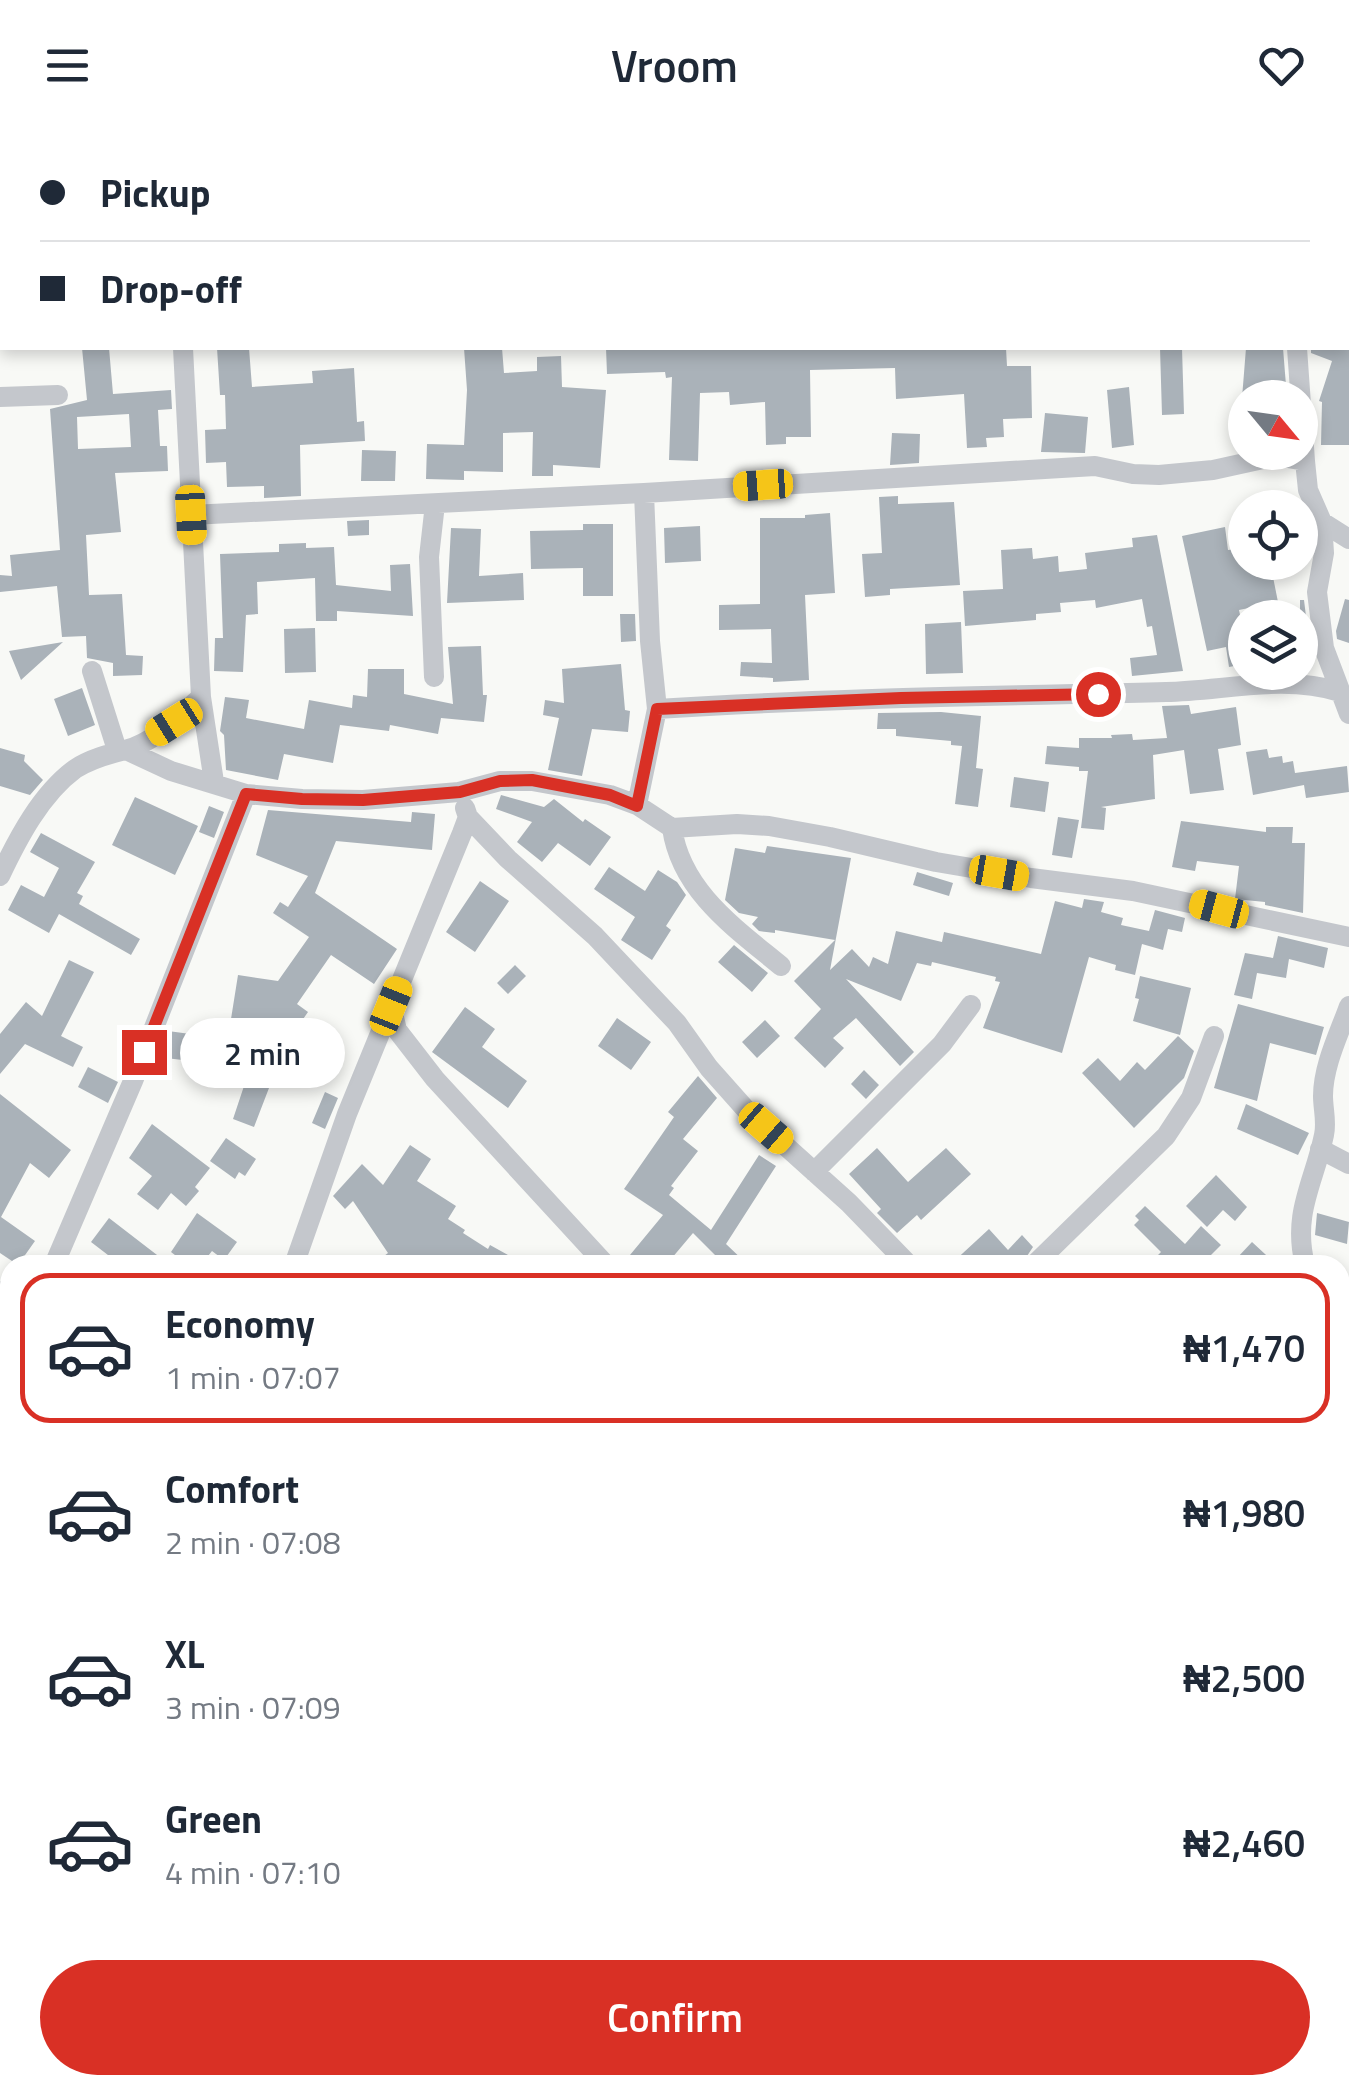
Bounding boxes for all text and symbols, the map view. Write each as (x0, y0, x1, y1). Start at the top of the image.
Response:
text: Vroom (611, 31, 738, 99)
icon: menu (40, 38, 95, 93)
icon: heart (1254, 38, 1309, 93)
text: Pickup (100, 164, 210, 222)
text: Drop-off (100, 260, 242, 318)
north arrow (1228, 380, 1318, 470)
map controls (1228, 380, 1318, 690)
car (732, 468, 794, 502)
car (174, 484, 208, 546)
button: locate (1228, 490, 1318, 580)
button: layers (1228, 600, 1318, 690)
route start (1076, 672, 1121, 717)
car (141, 693, 207, 751)
car (967, 853, 1031, 893)
car (1186, 887, 1252, 931)
car (366, 973, 416, 1039)
callout: 2 min (179, 1017, 344, 1087)
text: 2 min (224, 1029, 301, 1077)
route end (122, 1030, 167, 1075)
car (734, 1097, 798, 1159)
text: Economy (165, 1295, 315, 1353)
icon: car (45, 1303, 135, 1393)
text: ₦1,470 (1183, 1319, 1305, 1377)
text: 1 min · 07:07 (165, 1353, 341, 1401)
text: Comfort (165, 1460, 299, 1518)
icon: car (45, 1468, 135, 1558)
text: ₦1,980 (1183, 1484, 1305, 1542)
text: 2 min · 07:08 (165, 1518, 341, 1566)
text: XL (165, 1625, 205, 1683)
icon: car (45, 1633, 135, 1723)
text: ₦2,500 (1183, 1649, 1305, 1707)
text: 3 min · 07:09 (165, 1683, 341, 1731)
text: Green (165, 1790, 262, 1848)
icon: car (45, 1798, 135, 1888)
text: ₦2,460 (1183, 1814, 1305, 1872)
text: 4 min · 07:10 (165, 1848, 341, 1896)
button: Confirm (40, 1960, 1310, 2075)

